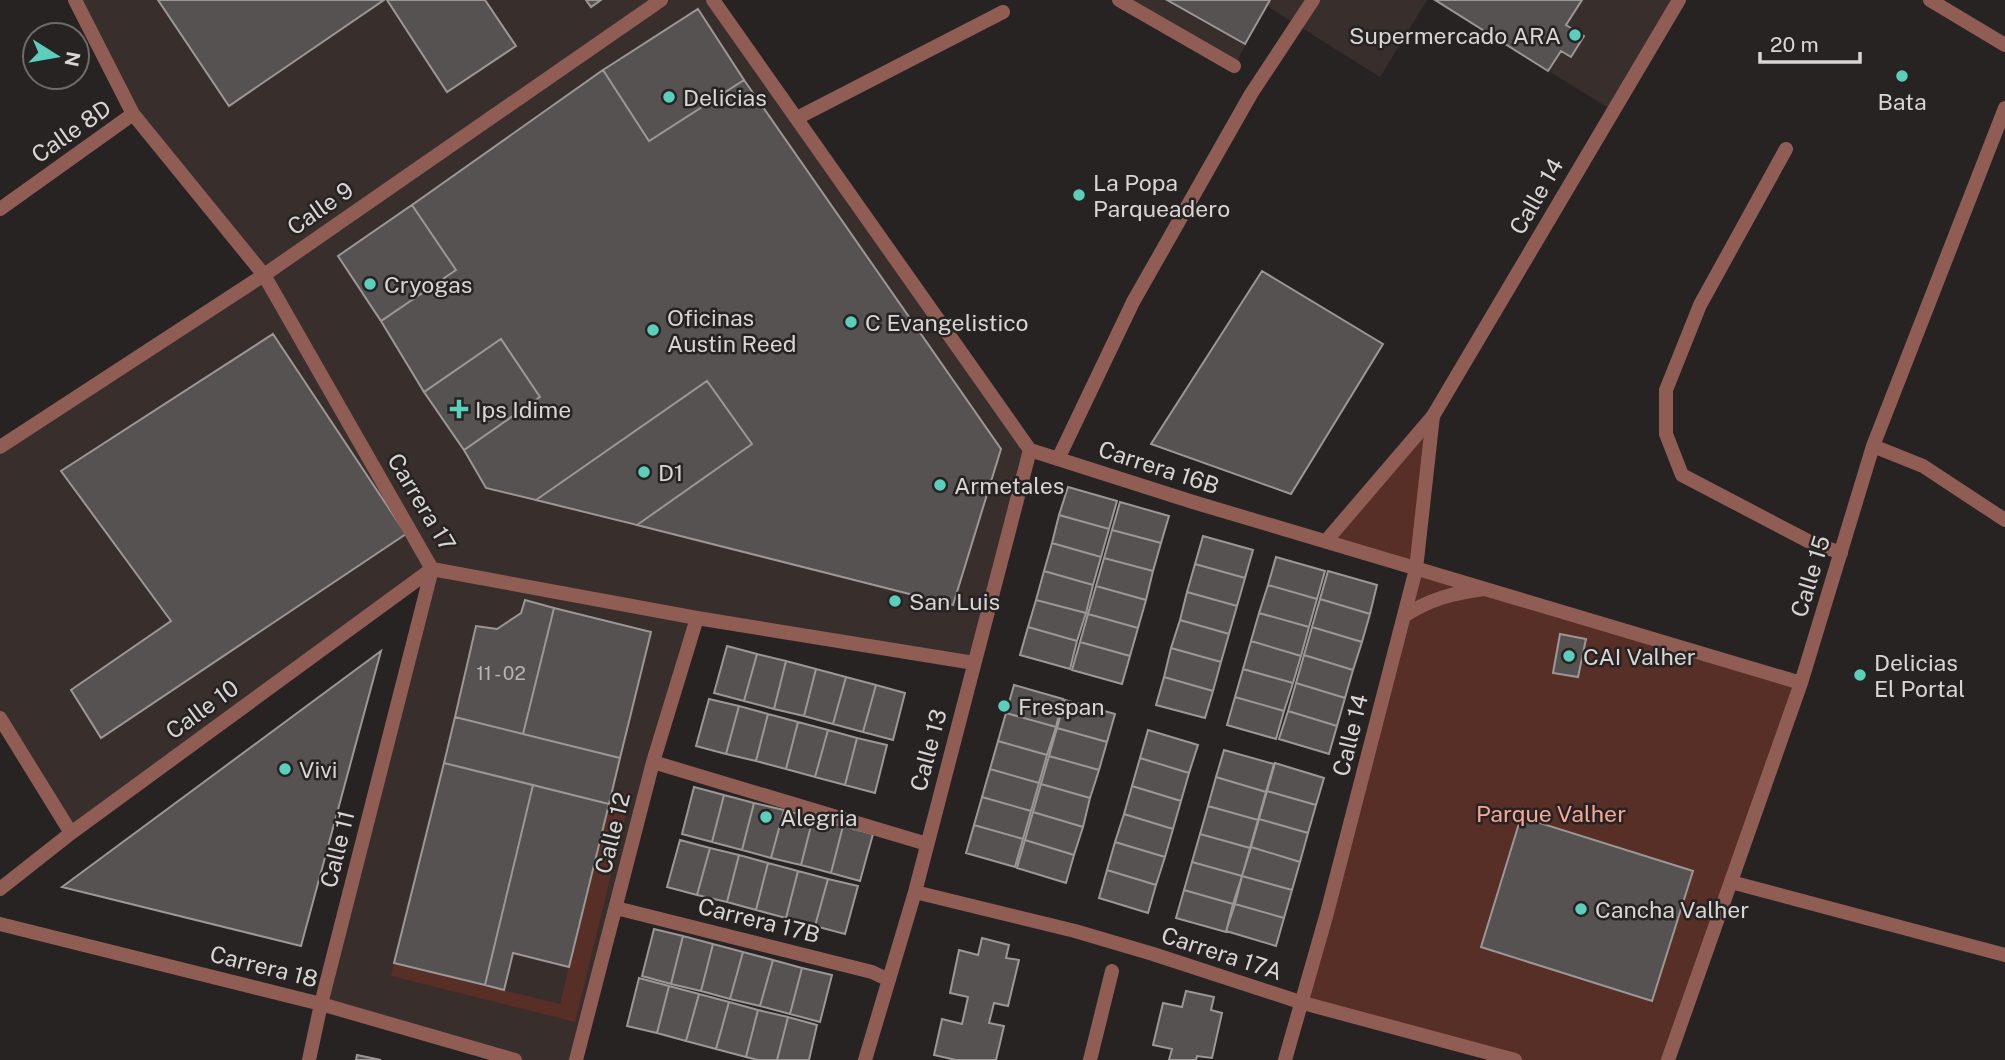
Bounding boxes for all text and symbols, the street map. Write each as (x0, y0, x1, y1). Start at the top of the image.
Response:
north arrow (21, 21, 91, 91)
scale bar (1760, 21, 1860, 65)
place label: Supermercado ARA (1349, 22, 1561, 49)
marker: Supermercado ARA (1567, 27, 1583, 43)
text: 20 m (1770, 32, 1819, 57)
text: N (60, 50, 85, 69)
marker: Bata (1894, 68, 1910, 84)
place label: Delicias (683, 84, 767, 111)
place label: Bata (1877, 88, 1927, 115)
marker: Delicias (661, 89, 677, 105)
street label: Calle 8D (26, 94, 116, 168)
street label: Calle 14 (1503, 153, 1569, 239)
place label: La Popa Parqueadero (1093, 169, 1230, 222)
street label: Calle 9 (282, 176, 358, 240)
marker: La Popa Parqueadero (1071, 187, 1087, 203)
place label: Cryogas (384, 271, 472, 298)
marker: Cryogas (362, 276, 378, 292)
place label: Oficinas Austin Reed (667, 304, 796, 357)
place label: C Evangelistico (865, 309, 1029, 336)
marker: C Evangelistico (843, 314, 859, 330)
marker: Oficinas Austin Reed (645, 322, 661, 338)
place label: Ips Idime (475, 396, 571, 423)
marker: Ips Idime (449, 399, 469, 419)
street label: Carrera 16B (1095, 435, 1223, 499)
street label: Carrera 17 (382, 448, 462, 556)
place label: D1 (658, 459, 683, 486)
marker: D1 (636, 464, 652, 480)
place label: Armetales (954, 472, 1064, 499)
marker: Armetales (932, 477, 948, 493)
street label: Calle 15 (1785, 532, 1835, 620)
place label: San Luis (909, 588, 1000, 615)
marker: San Luis (887, 593, 903, 609)
place label: CAI Valher (1583, 643, 1696, 670)
marker: CAI Valher (1561, 648, 1577, 664)
place label: Delicias El Portal (1874, 649, 1965, 702)
house number: 11 - 02 (476, 662, 526, 684)
marker: Delicias El Portal (1852, 667, 1868, 683)
street label: Calle 10 (160, 674, 244, 744)
street label: Calle 14 (1327, 691, 1373, 779)
place label: Frespan (1018, 693, 1105, 720)
marker: Frespan (996, 698, 1012, 714)
street label: Calle 13 (904, 706, 952, 794)
place label: Vivi (299, 756, 337, 783)
marker: Vivi (277, 761, 293, 777)
street label: Calle 12 (589, 789, 635, 877)
park label: Parque Valher (1476, 800, 1626, 827)
place label: Alegria (780, 804, 857, 831)
street label: Calle 11 (314, 808, 360, 890)
marker: Alegria (758, 809, 774, 825)
street label: Carrera 17B (695, 892, 823, 948)
place label: Cancha Valher (1595, 896, 1749, 923)
marker: Cancha Valher (1573, 901, 1589, 917)
street label: Carrera 17A (1158, 921, 1286, 985)
street label: Carrera 18 (207, 940, 321, 992)

